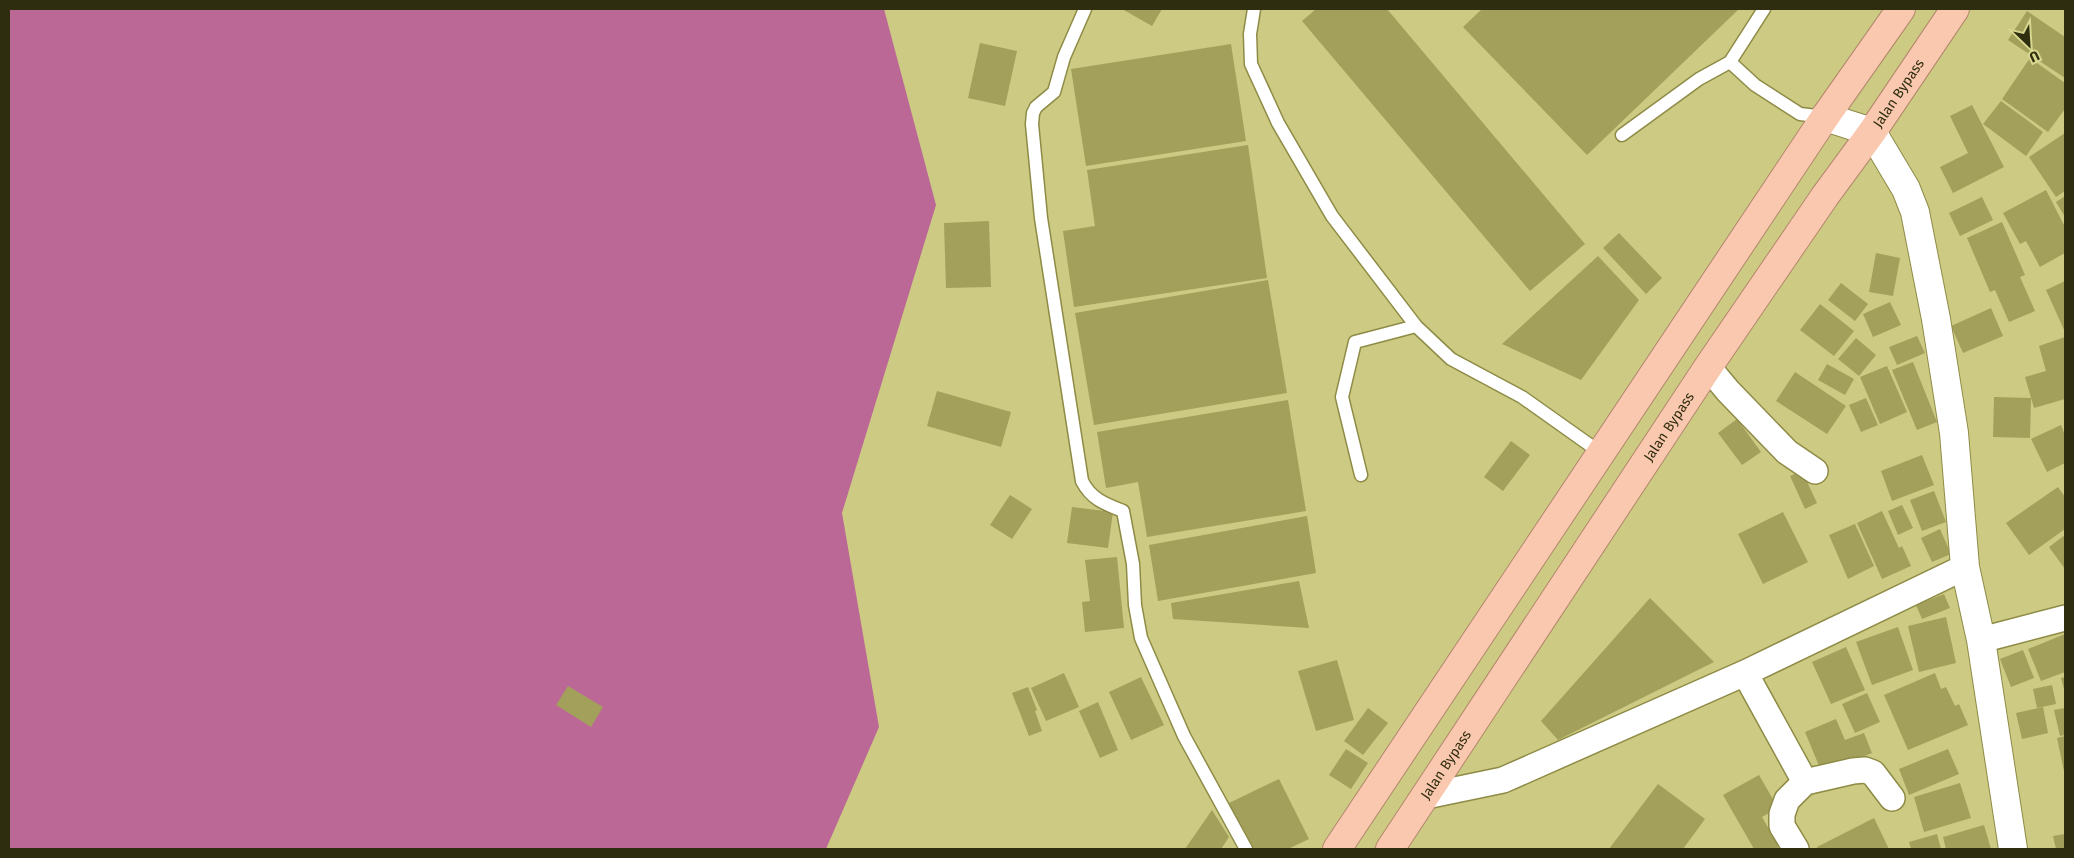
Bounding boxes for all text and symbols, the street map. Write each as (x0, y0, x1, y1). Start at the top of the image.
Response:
north arrow (2004, 20, 2054, 70)
text: U (2027, 47, 2042, 66)
street label: Jalan Bypass (1869, 55, 1928, 131)
street label: Jalan Bypass (1640, 388, 1698, 464)
street label: Jalan Bypass (1417, 726, 1475, 803)

